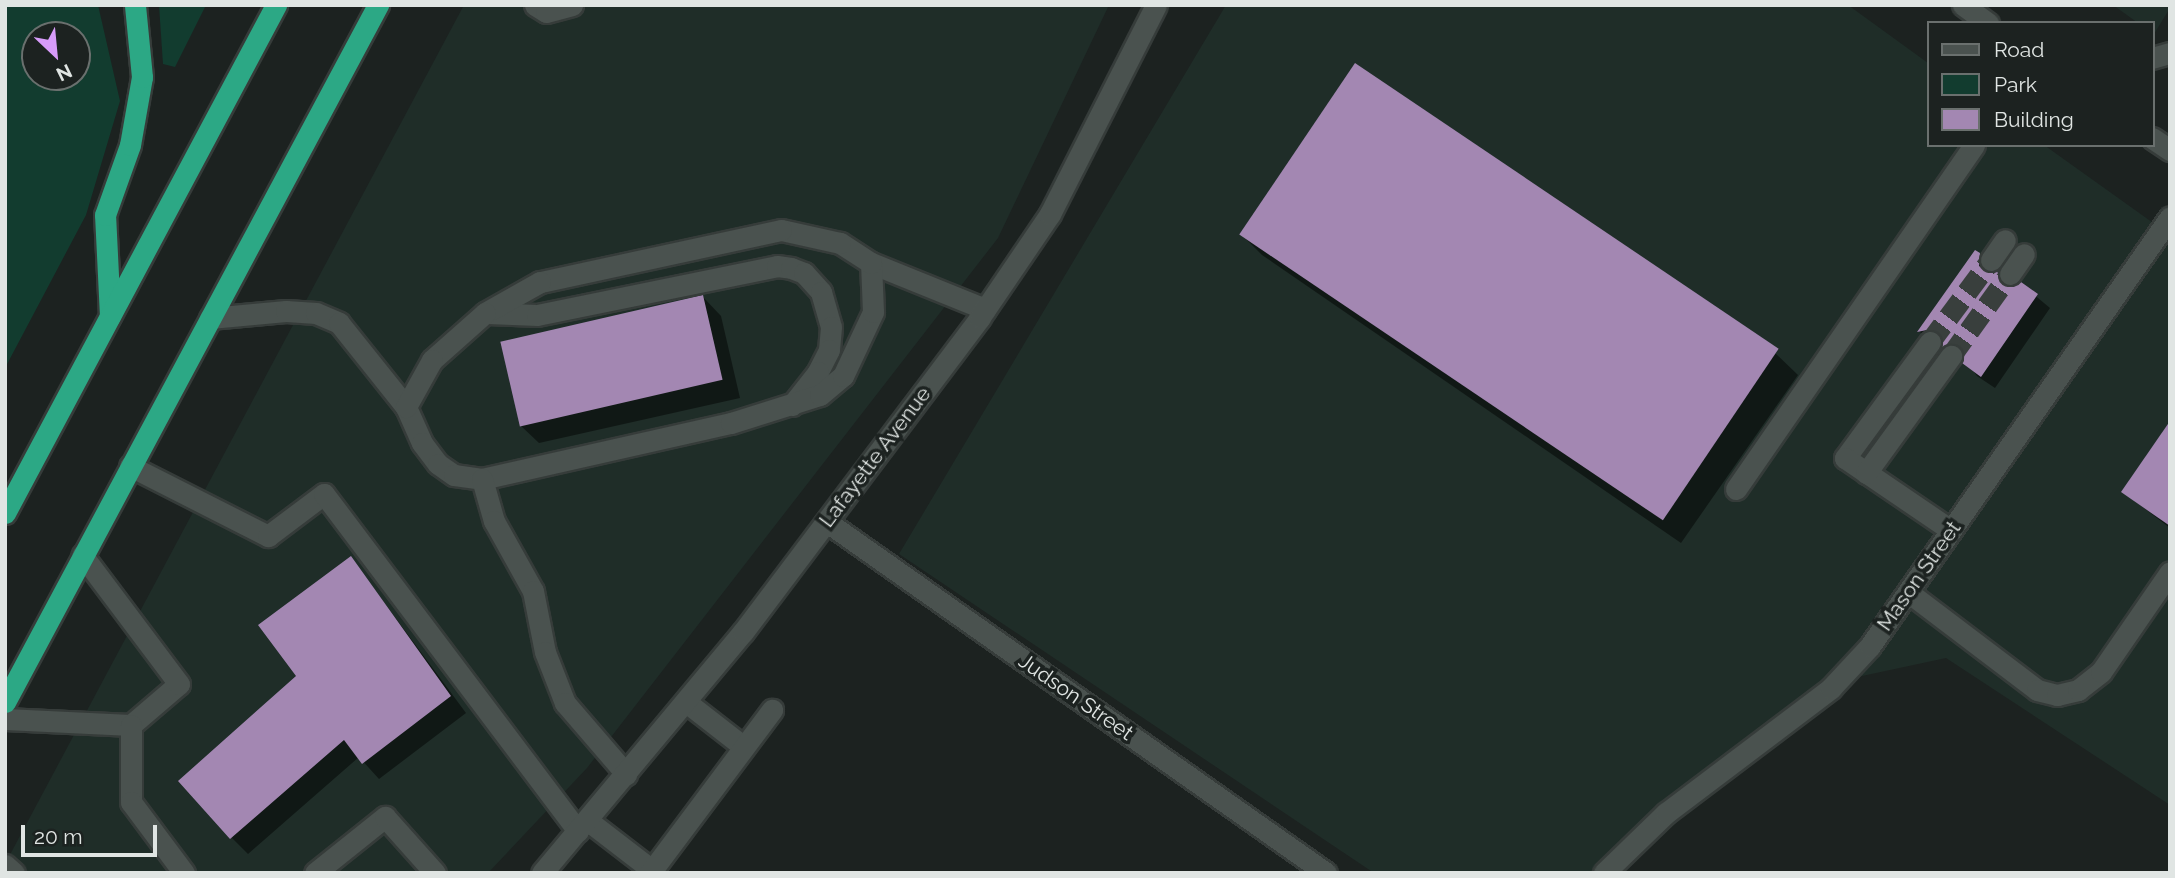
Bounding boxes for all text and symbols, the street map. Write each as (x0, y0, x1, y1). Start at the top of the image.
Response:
north arrow (21, 21, 91, 91)
legend (1926, 21, 2154, 147)
text: Road (1994, 37, 2044, 62)
text: N (53, 60, 76, 86)
text: Park (1994, 72, 2037, 97)
text: Building (1994, 107, 2074, 132)
street label: Lafayette Avenue (814, 382, 936, 532)
street label: Mason Street (1872, 516, 1966, 636)
street label: Judson Street (1014, 648, 1138, 746)
scale bar (24, 812, 161, 856)
text: 20 m (34, 824, 82, 849)

